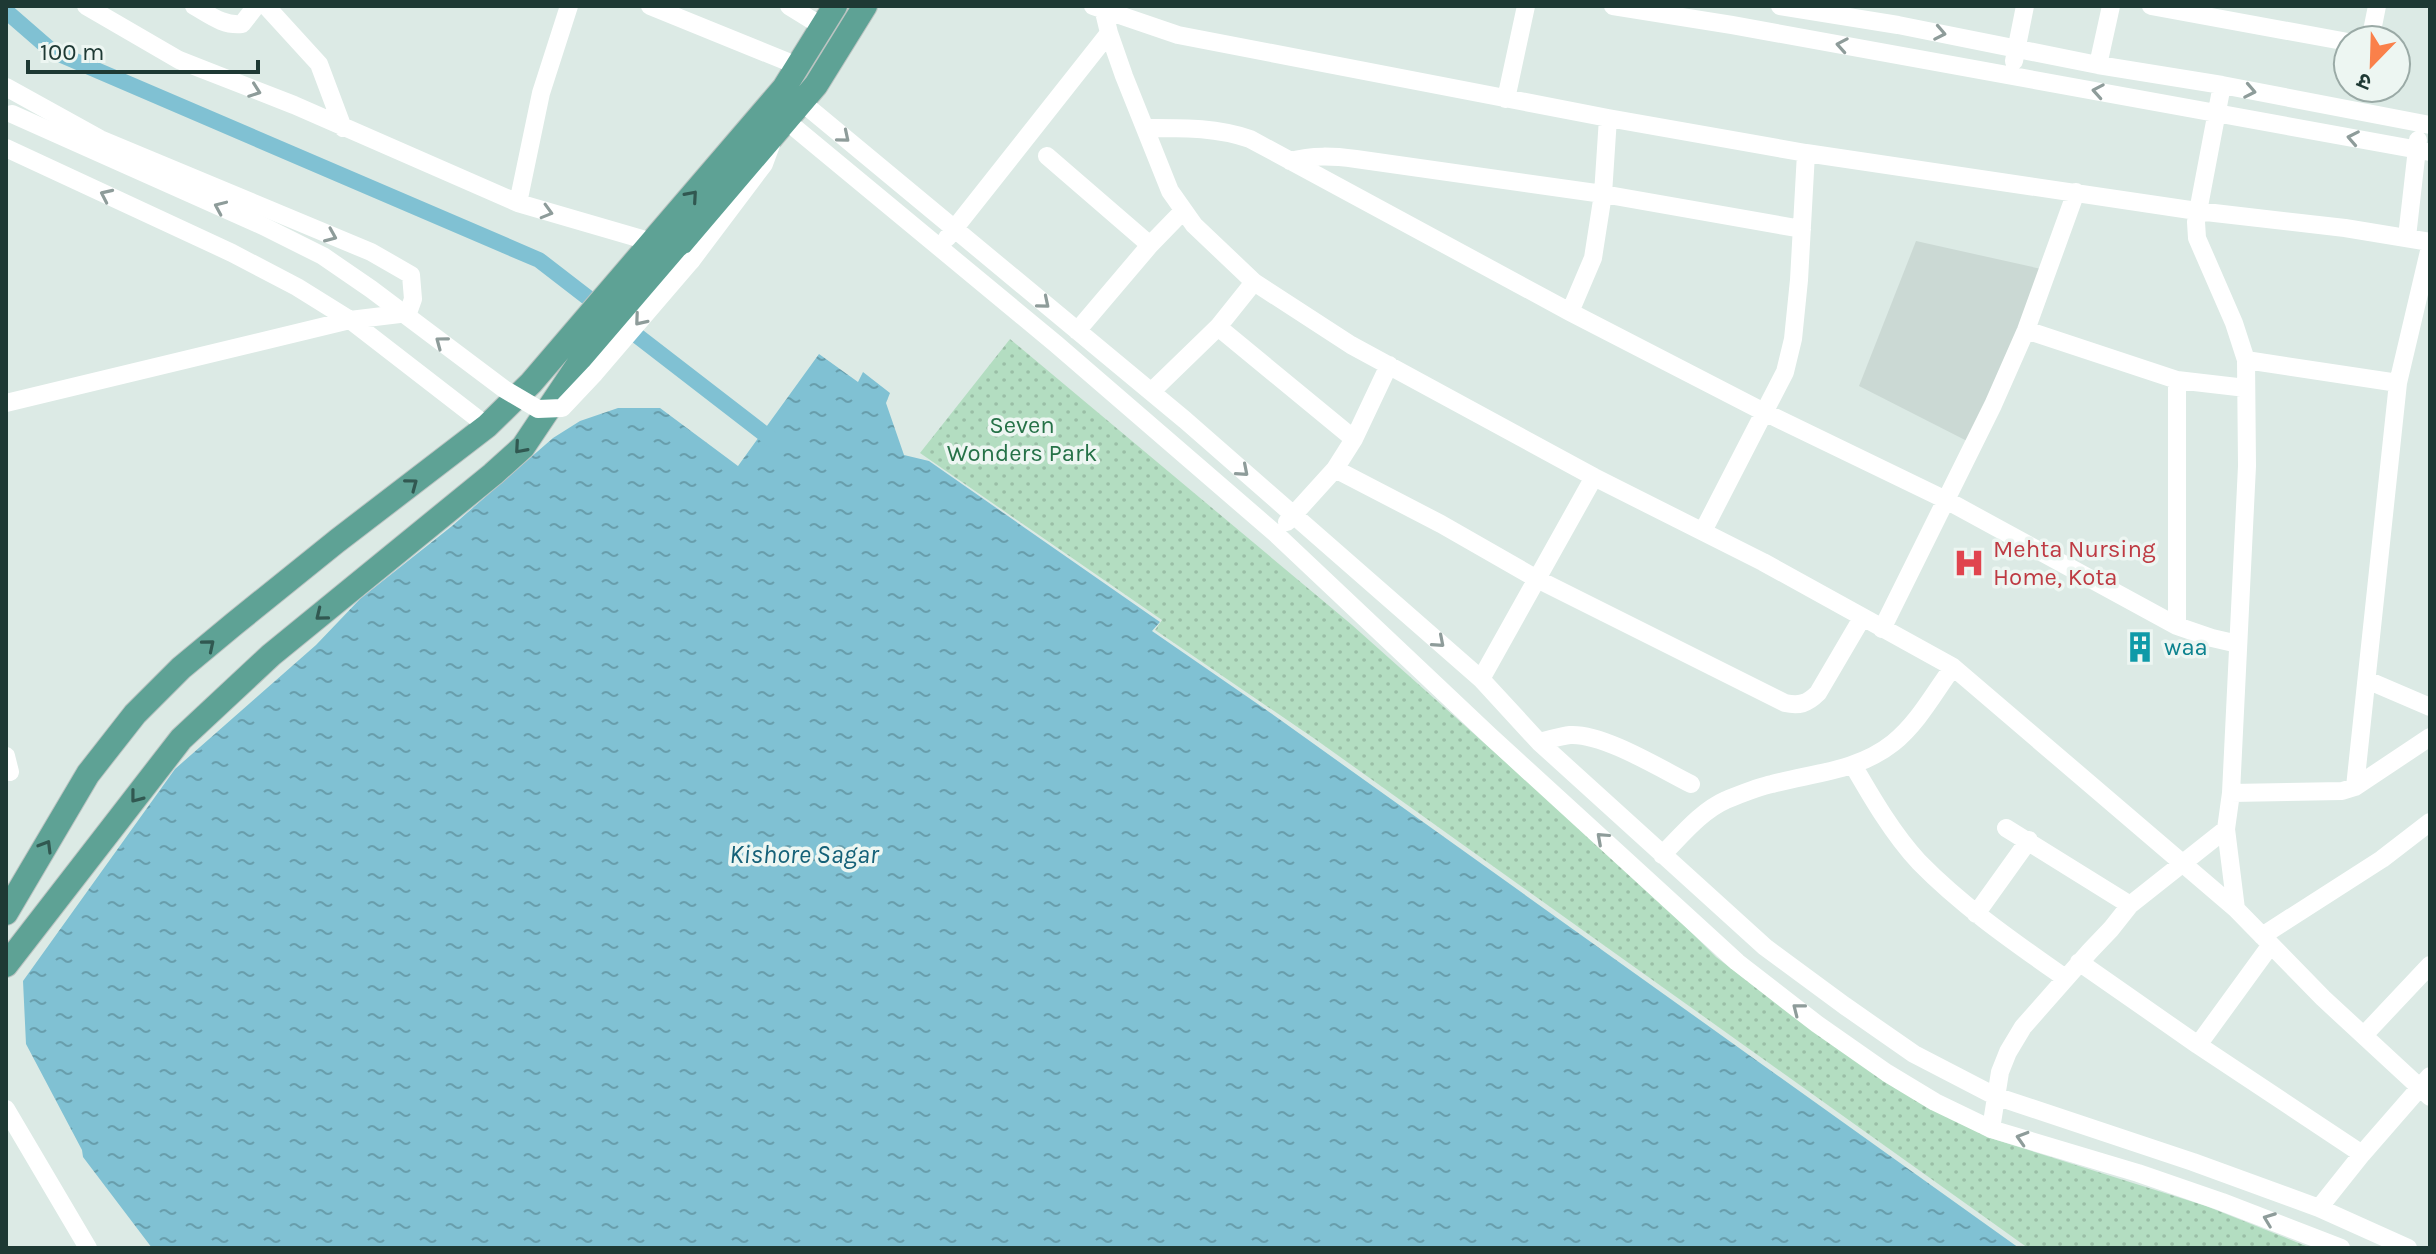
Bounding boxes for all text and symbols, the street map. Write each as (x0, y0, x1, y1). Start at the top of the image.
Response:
scale bar (28, 24, 258, 74)
one-way arrow (1933, 24, 1946, 41)
north arrow (2332, 24, 2412, 104)
one-way arrow (1835, 37, 1848, 54)
text: 100 m (40, 38, 105, 66)
text: उ (2353, 67, 2376, 96)
one-way arrow (247, 81, 261, 98)
one-way arrow (2244, 81, 2257, 98)
one-way arrow (2091, 83, 2104, 100)
one-way arrow (834, 127, 849, 142)
one-way arrow (2346, 130, 2360, 147)
one-way arrow (100, 189, 115, 205)
one-way arrow (682, 191, 697, 205)
one-way arrow (214, 201, 228, 217)
one-way arrow (540, 203, 554, 219)
one-way arrow (323, 226, 337, 242)
one-way arrow (1035, 293, 1049, 308)
one-way arrow (635, 311, 650, 325)
one-way arrow (435, 338, 450, 352)
park label: Seven Wonders Park (947, 411, 1097, 467)
one-way arrow (515, 439, 530, 454)
one-way arrow (1233, 461, 1248, 476)
one-way arrow (403, 479, 418, 493)
place label: Mehta Nursing Home, Kota (1993, 535, 2156, 591)
hospital icon: Mehta Nursing Home, Kota (1952, 546, 1986, 580)
one-way arrow (315, 605, 330, 620)
building icon: waa (2123, 630, 2157, 664)
one-way arrow (1429, 632, 1444, 646)
place label: waa (2164, 633, 2208, 661)
one-way arrow (199, 640, 214, 655)
one-way arrow (132, 788, 146, 803)
one-way arrow (1597, 833, 1611, 848)
water label: Kishore Sagar (729, 839, 880, 870)
one-way arrow (36, 840, 51, 854)
one-way arrow (1793, 1004, 1807, 1019)
one-way arrow (2015, 1131, 2029, 1147)
one-way arrow (2262, 1212, 2276, 1229)

